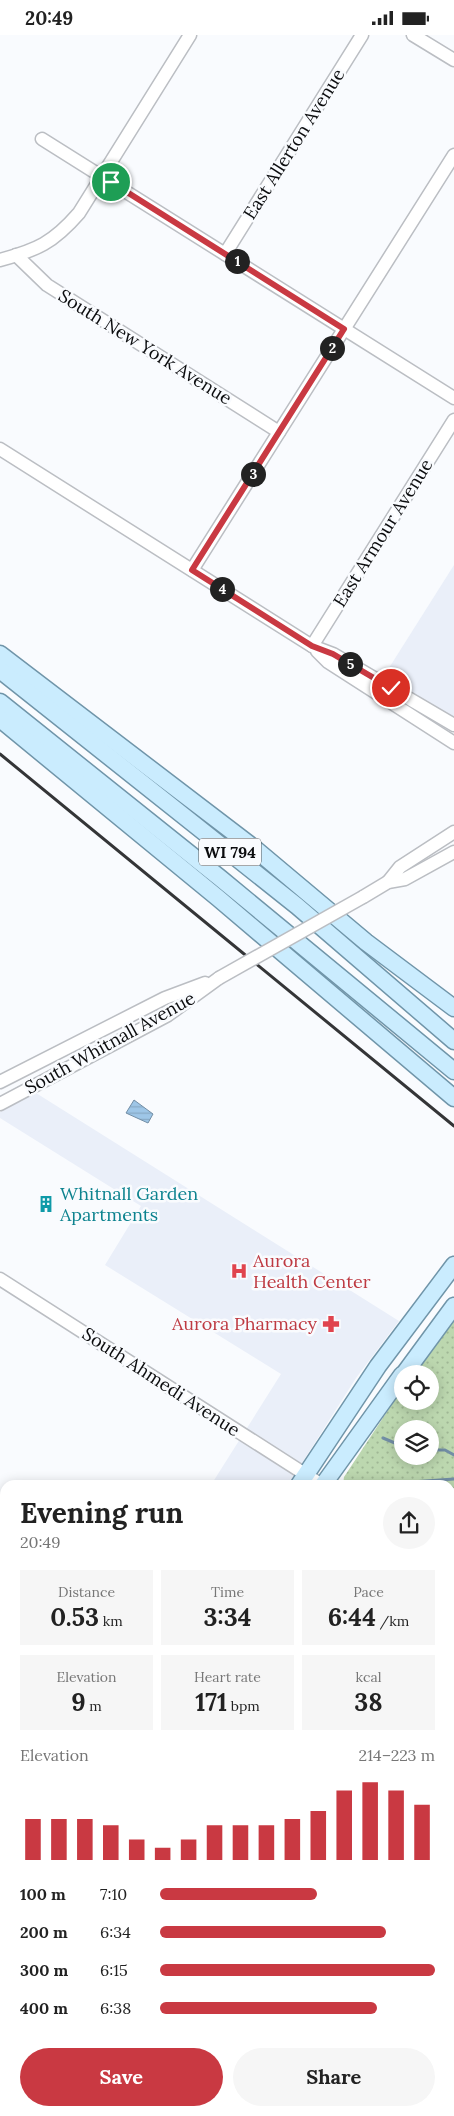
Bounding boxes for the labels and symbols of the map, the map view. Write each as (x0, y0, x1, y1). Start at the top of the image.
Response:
street label: East Allerton Avenue (238, 64, 349, 223)
pin (90, 161, 132, 203)
pin: 1 (224, 249, 250, 273)
street label: South New York Avenue (54, 284, 236, 410)
pin: 2 (320, 335, 344, 361)
street label: East Armour Avenue (328, 454, 438, 611)
pin: 3 (240, 461, 266, 487)
pin: 4 (210, 577, 234, 601)
pin: 5 (338, 651, 362, 677)
pin (370, 667, 412, 709)
road number: WI 794 (199, 839, 261, 865)
street label: South Whitnall Avenue (21, 986, 199, 1099)
place label: Whitnall Garden Apartments (59, 1182, 198, 1226)
building icon: Whitnall Garden Apartments (36, 1194, 56, 1214)
place label: Aurora Health Center (252, 1249, 371, 1293)
hospital icon: Aurora Health Center (229, 1261, 249, 1281)
place label: Aurora Pharmacy (171, 1312, 317, 1335)
pharmacy icon: Aurora Pharmacy (321, 1314, 341, 1334)
street label: South Ahmedi Avenue (78, 1322, 245, 1441)

